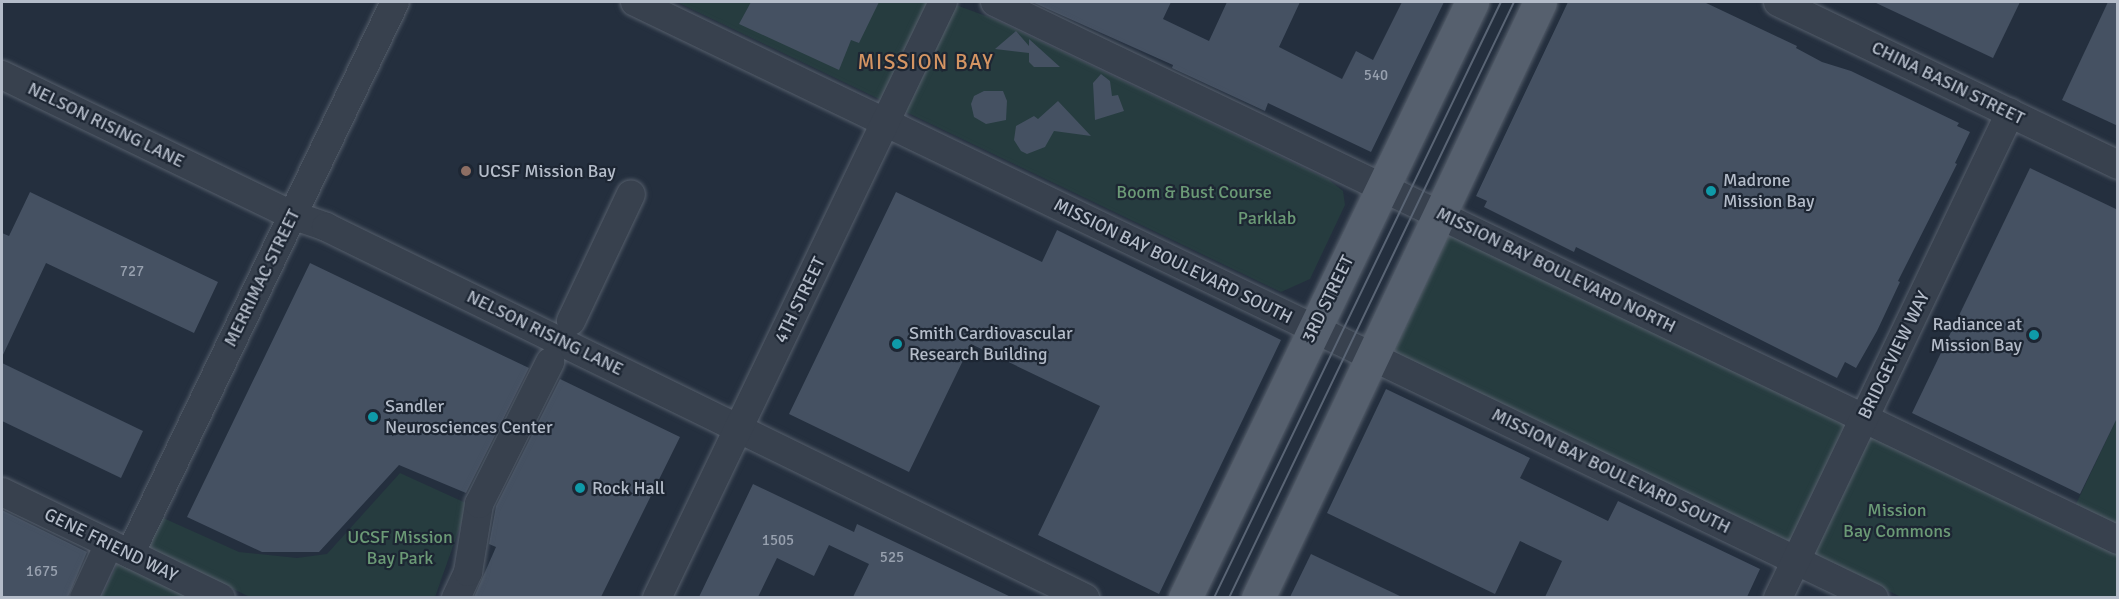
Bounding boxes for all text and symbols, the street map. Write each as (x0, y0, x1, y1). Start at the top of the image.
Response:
street label: CHINA BASIN STREET (1868, 37, 2028, 129)
district label: MISSION BAY (858, 49, 994, 75)
house number: 540 (1364, 67, 1388, 85)
street label: NELSON RISING LANE (24, 78, 188, 172)
place label: UCSF Mission Bay (478, 160, 616, 182)
marker: UCSF Mission Bay (459, 164, 473, 178)
place label: Madrone Mission Bay (1723, 170, 1814, 213)
park label: Boom & Bust Course (1116, 181, 1272, 203)
marker: Madrone Mission Bay (1704, 184, 1718, 198)
street label: MISSION BAY BOULEVARD SOUTH (1050, 194, 1296, 328)
street label: MISSION BAY BOULEVARD NORTH (1433, 202, 1679, 338)
street label: MERRIMAC STREET (219, 206, 305, 350)
park label: Parklab (1238, 207, 1296, 229)
street label: 3RD STREET (1298, 252, 1358, 346)
street label: 4TH STREET (770, 253, 830, 347)
house number: 727 (120, 263, 144, 281)
street label: NELSON RISING LANE (463, 286, 627, 380)
street label: BRIDGEVIEW WAY (1854, 288, 1934, 422)
place label: Radiance at Mission Bay (1931, 314, 2022, 356)
place label: Smith Cardiovascular Research Building (909, 323, 1073, 366)
marker: Radiance at Mission Bay (2027, 328, 2041, 342)
marker: Smith Cardiovascular Research Building (890, 337, 904, 351)
place label: Sandler Neurosciences Center (385, 396, 553, 438)
street label: MISSION BAY BOULEVARD SOUTH (1488, 404, 1734, 538)
marker: Sandler Neurosciences Center (366, 410, 380, 424)
place label: Rock Hall (592, 477, 665, 499)
marker: Rock Hall (573, 481, 587, 495)
park label: Mission Bay Commons (1843, 500, 1951, 542)
street label: GENE FRIEND WAY (41, 503, 181, 587)
park label: UCSF Mission Bay Park (347, 527, 453, 570)
house number: 1505 (762, 532, 794, 550)
house number: 525 (880, 549, 904, 567)
house number: 1675 (26, 563, 58, 581)

